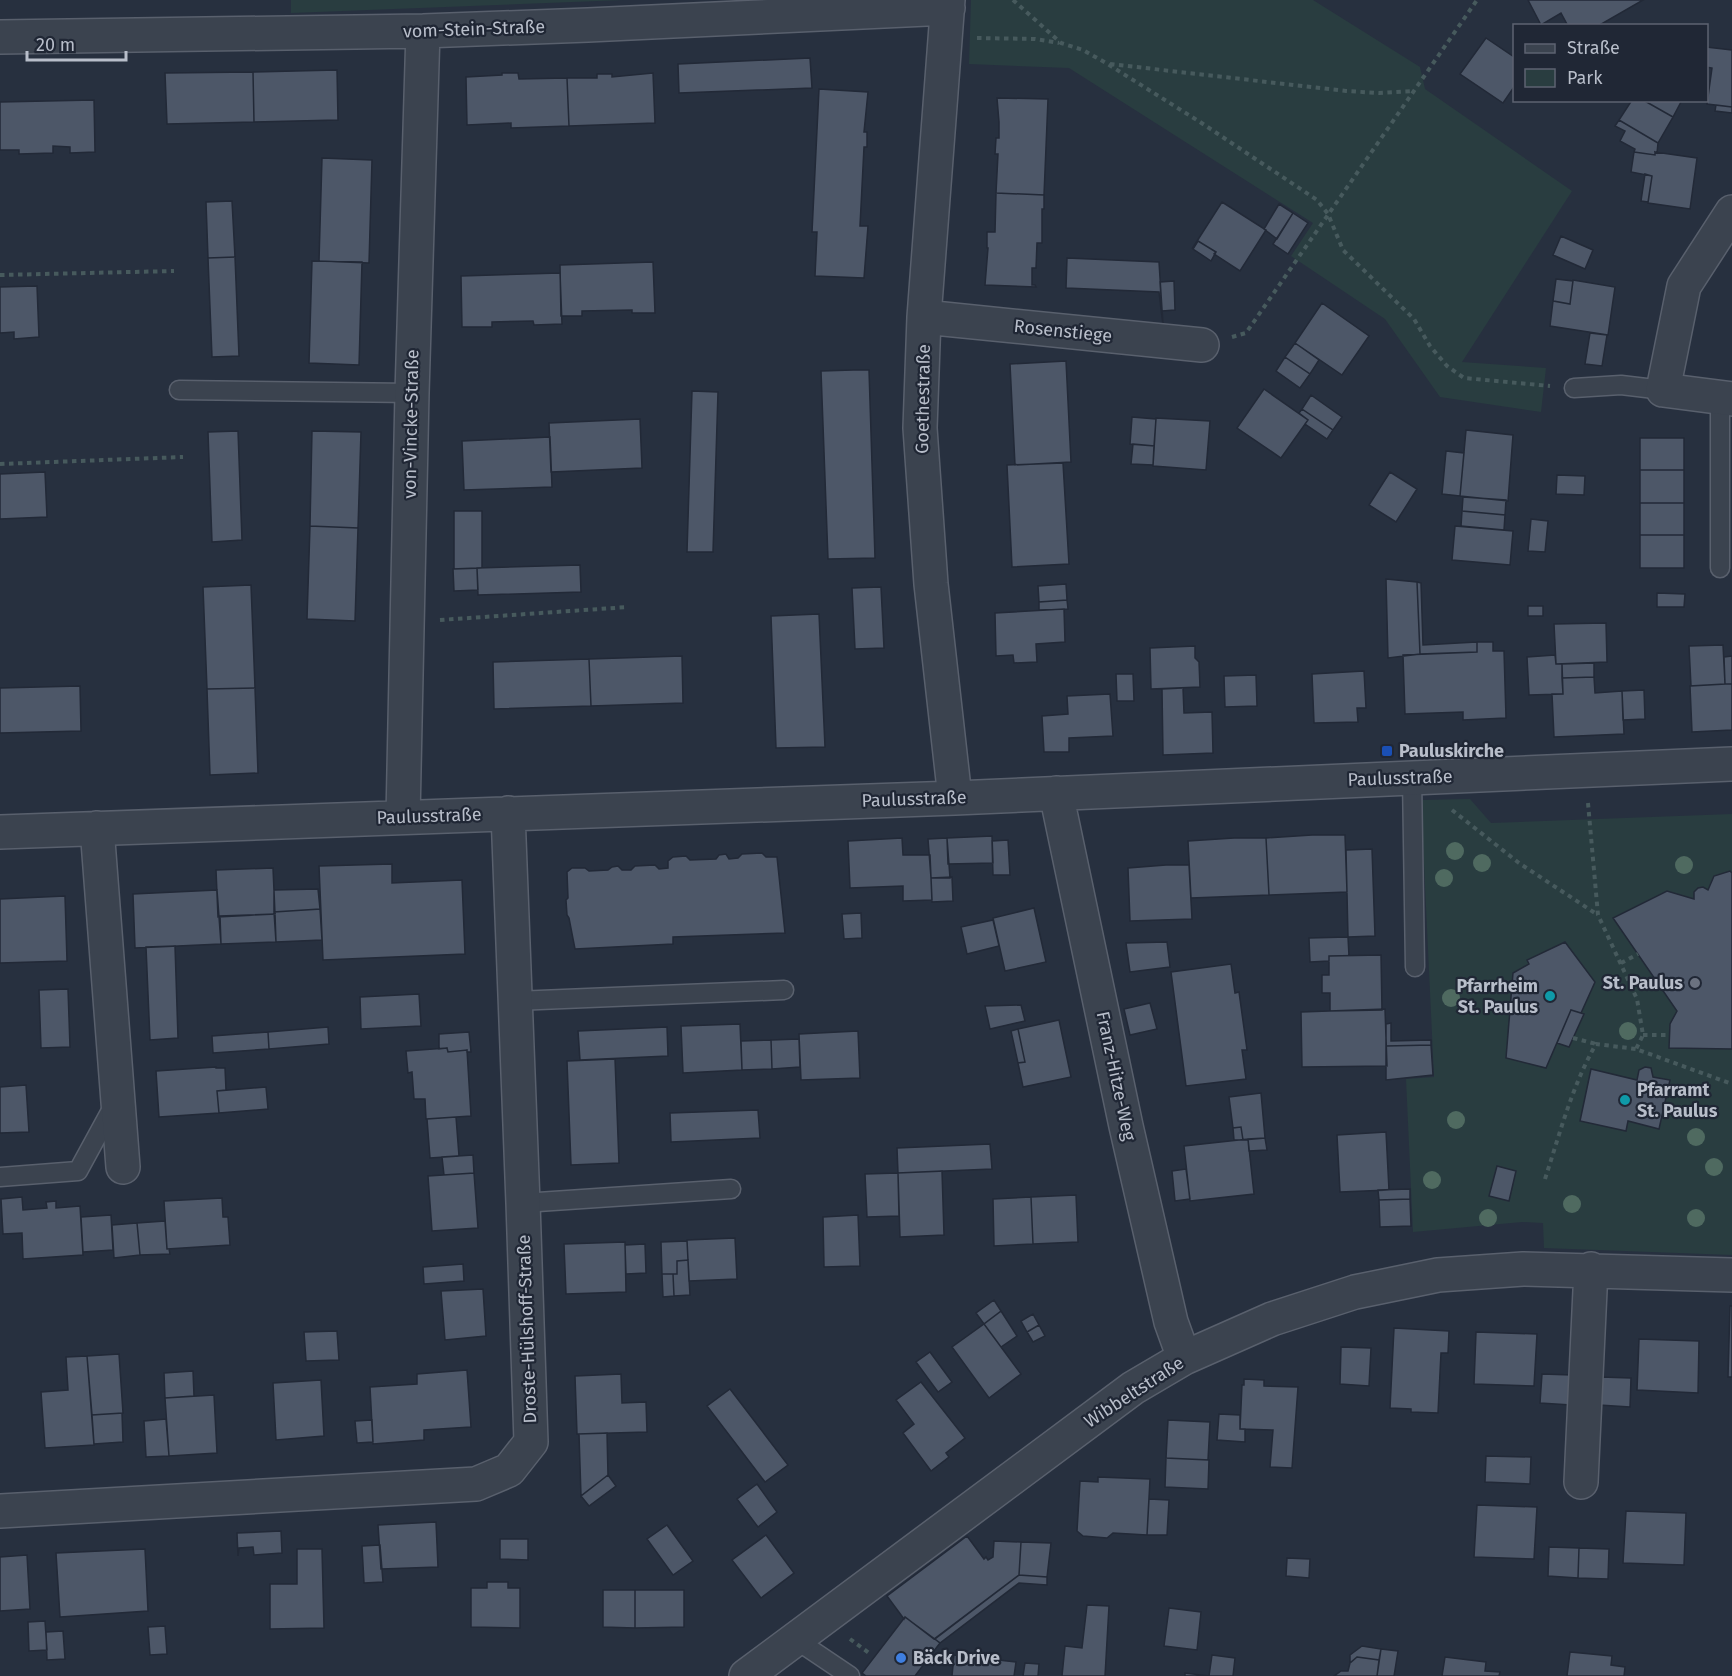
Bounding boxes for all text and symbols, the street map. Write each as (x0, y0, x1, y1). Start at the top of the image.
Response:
street label: vom-Stein-Straße (403, 16, 545, 42)
scale bar (27, 24, 126, 62)
legend (1513, 24, 1708, 102)
text: 20 m (36, 34, 75, 56)
text: Straße (1567, 37, 1620, 59)
text: Park (1567, 67, 1603, 89)
street label: Rosenstiege (1013, 315, 1113, 347)
street label: Goethestraße (911, 344, 935, 454)
street label: von-Vincke-Straße (399, 349, 423, 499)
place label: Pauluskirche (1399, 740, 1504, 762)
marker: Pauluskirche (1380, 744, 1394, 758)
street label: Paulusstraße (1347, 765, 1453, 791)
street label: Paulusstraße (861, 786, 967, 812)
street label: Paulusstraße (376, 803, 482, 829)
place label: St. Paulus (1603, 972, 1683, 994)
place label: Pfarrheim St. Paulus (1456, 975, 1538, 1018)
marker: St. Paulus (1688, 976, 1702, 990)
marker: Pfarrheim St. Paulus (1543, 989, 1557, 1003)
street label: Franz-Hitze-Weg (1092, 1009, 1141, 1143)
place label: Pfarramt St. Paulus (1637, 1079, 1718, 1122)
marker: Pfarramt St. Paulus (1618, 1093, 1632, 1107)
street label: Droste-Hülshoff-Straße (513, 1234, 541, 1424)
street label: Wibbeltstraße (1080, 1352, 1188, 1432)
place label: Bäck Drive (913, 1647, 1000, 1669)
marker: Bäck Drive (894, 1651, 908, 1665)

